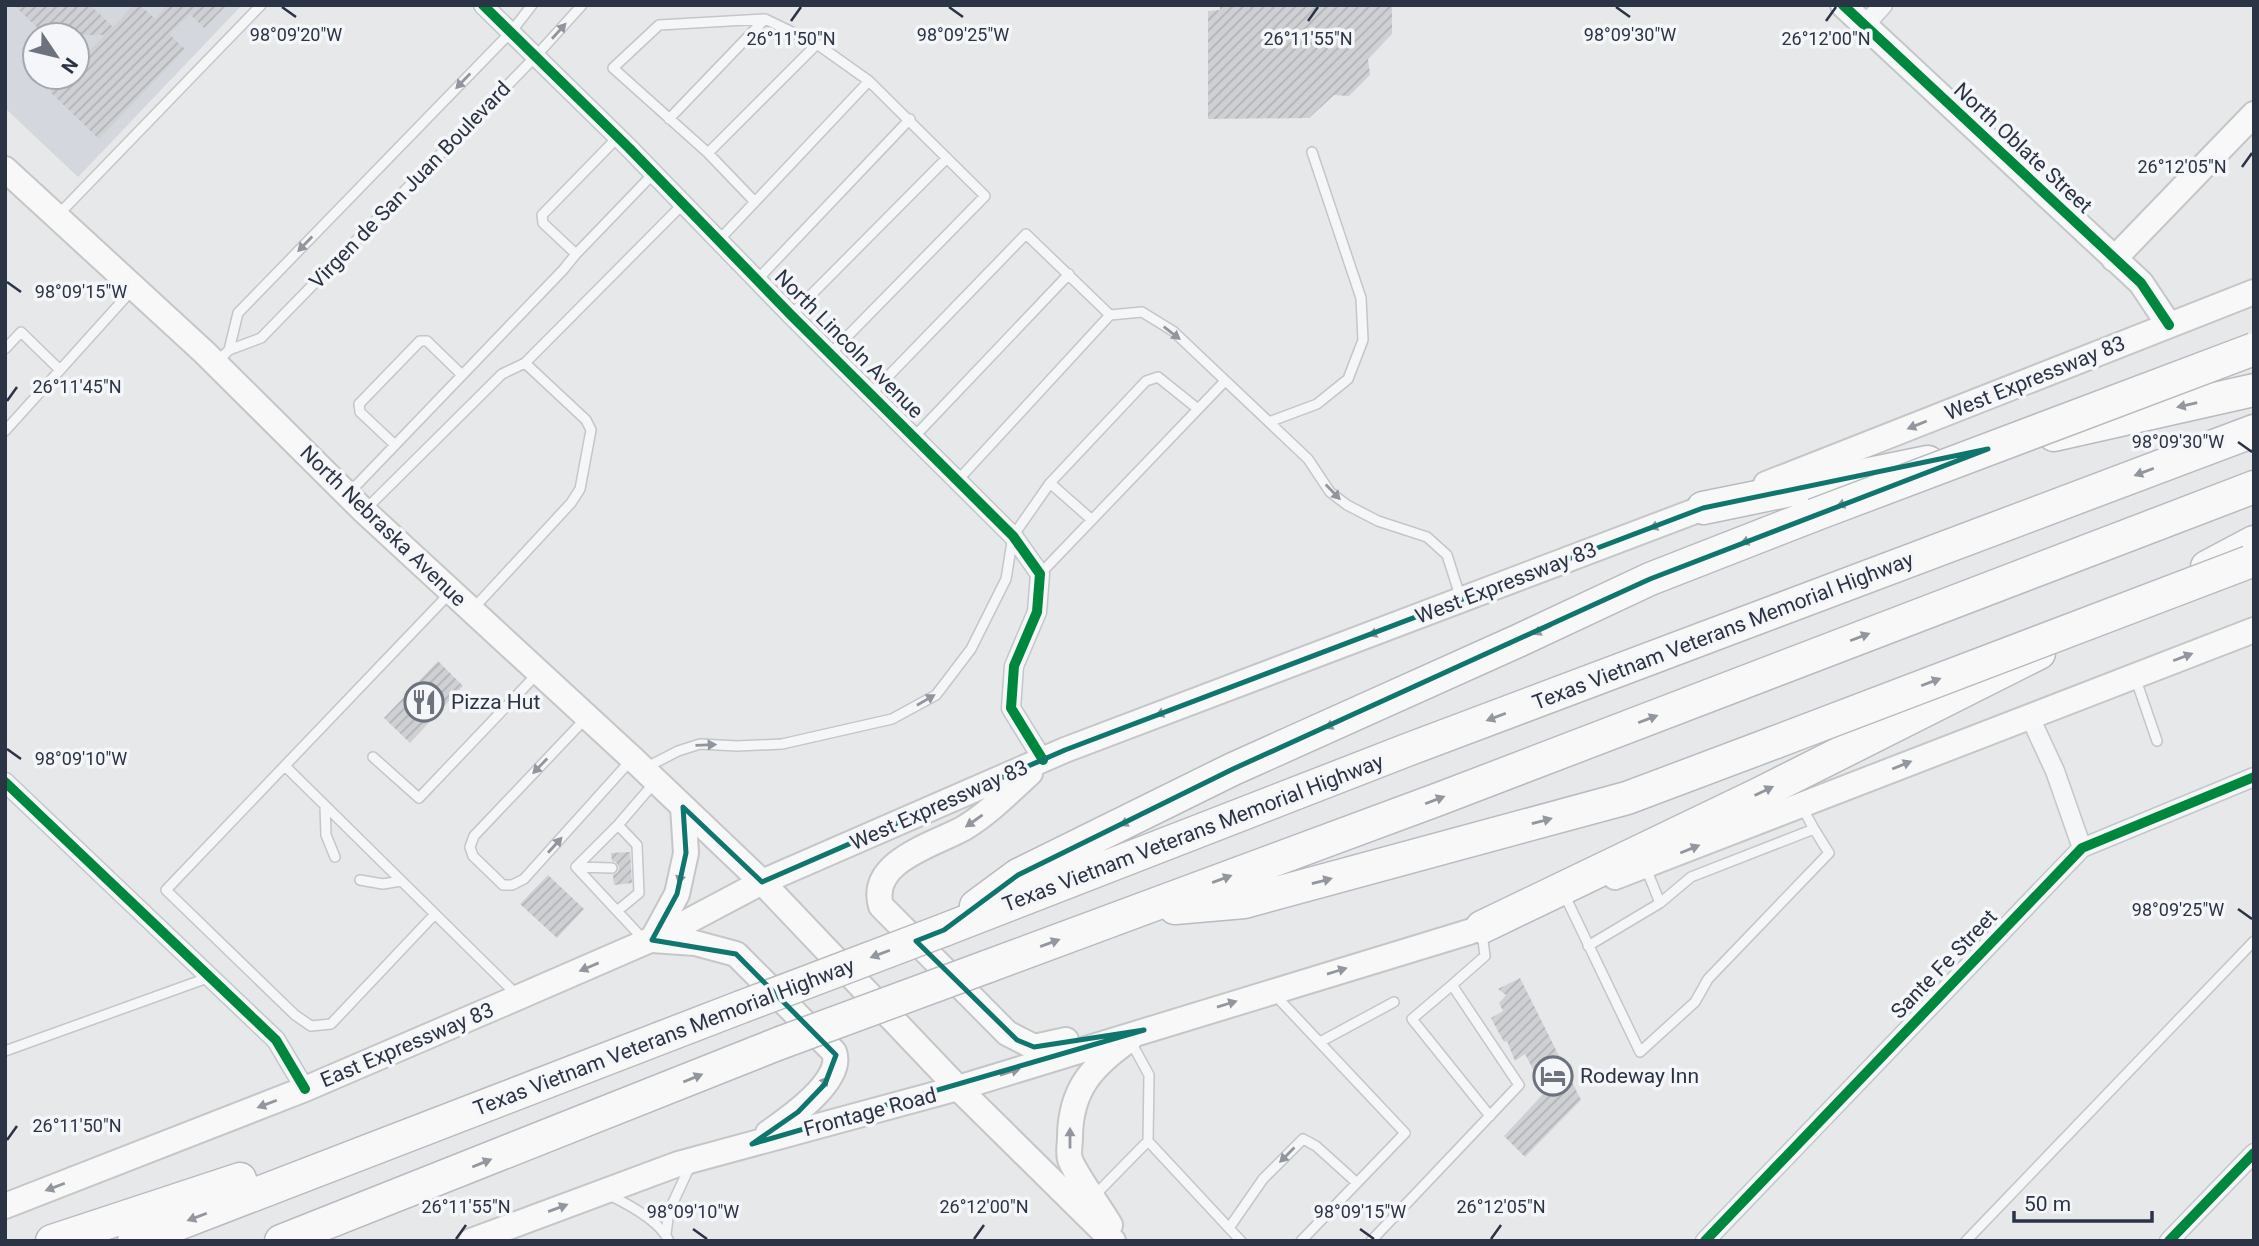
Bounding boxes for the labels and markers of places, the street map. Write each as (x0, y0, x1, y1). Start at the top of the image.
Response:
restaurant icon: Pizza Hut (403, 681, 445, 723)
place label: Pizza Hut (451, 690, 540, 714)
hotel icon: Rodeway Inn (1532, 1055, 1574, 1097)
place label: Rodeway Inn (1580, 1064, 1699, 1088)

